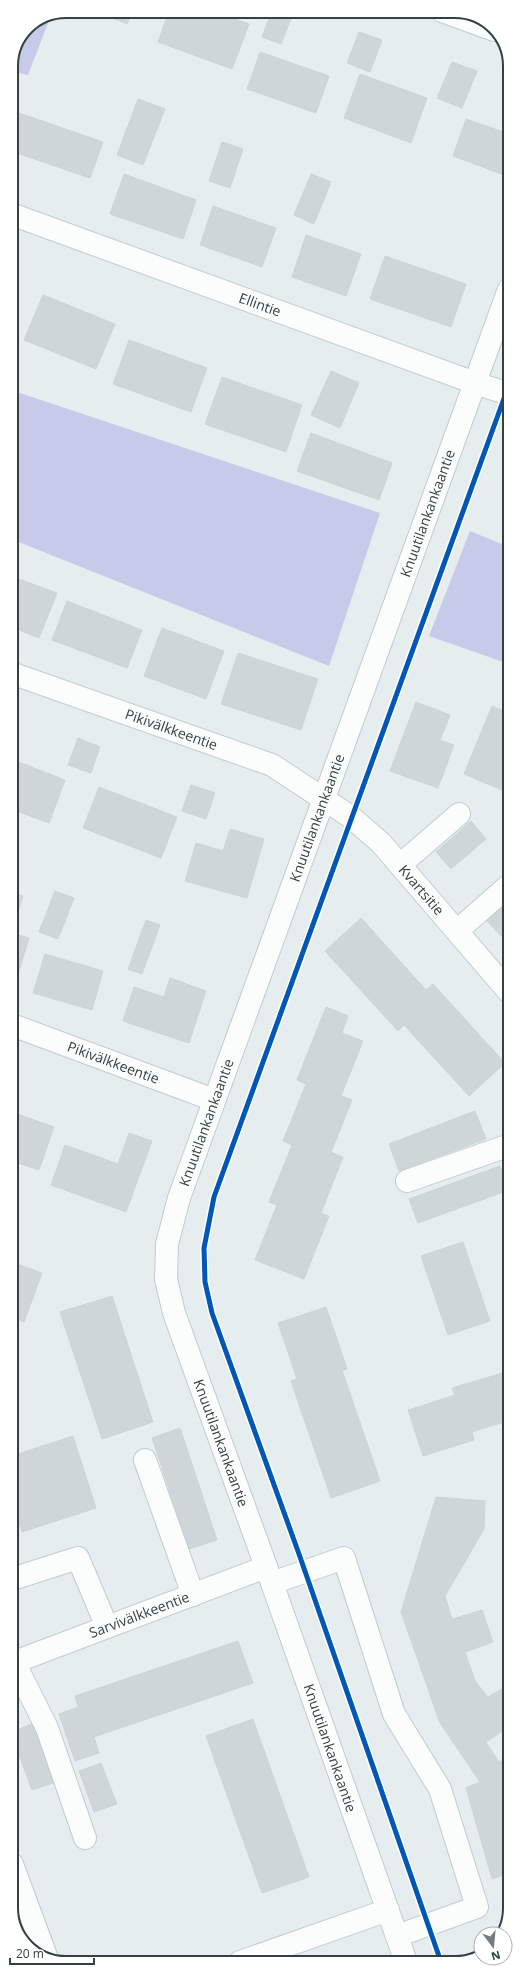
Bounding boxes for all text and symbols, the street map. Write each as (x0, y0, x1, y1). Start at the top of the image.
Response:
street label: Ellintie (237, 288, 284, 321)
street label: Knuutilankankaantie (395, 447, 459, 580)
street label: Pikivälkkeentie (123, 704, 220, 754)
street label: Knuutilankankaantie (285, 751, 348, 884)
street label: Kvartsitie (395, 860, 449, 919)
street label: Pikivälkkeentie (65, 1036, 162, 1088)
street label: Knuutilankankaantie (174, 1056, 238, 1189)
street label: Knuutilankankaantie (190, 1376, 253, 1509)
street label: Sarvivälkkeentie (86, 1587, 192, 1642)
street label: Knuutilankankaantie (300, 1681, 361, 1815)
north arrow (473, 1926, 513, 1966)
scale bar (10, 1940, 94, 1966)
text: 20 m (16, 1945, 44, 1962)
text: N (490, 1948, 502, 1965)

